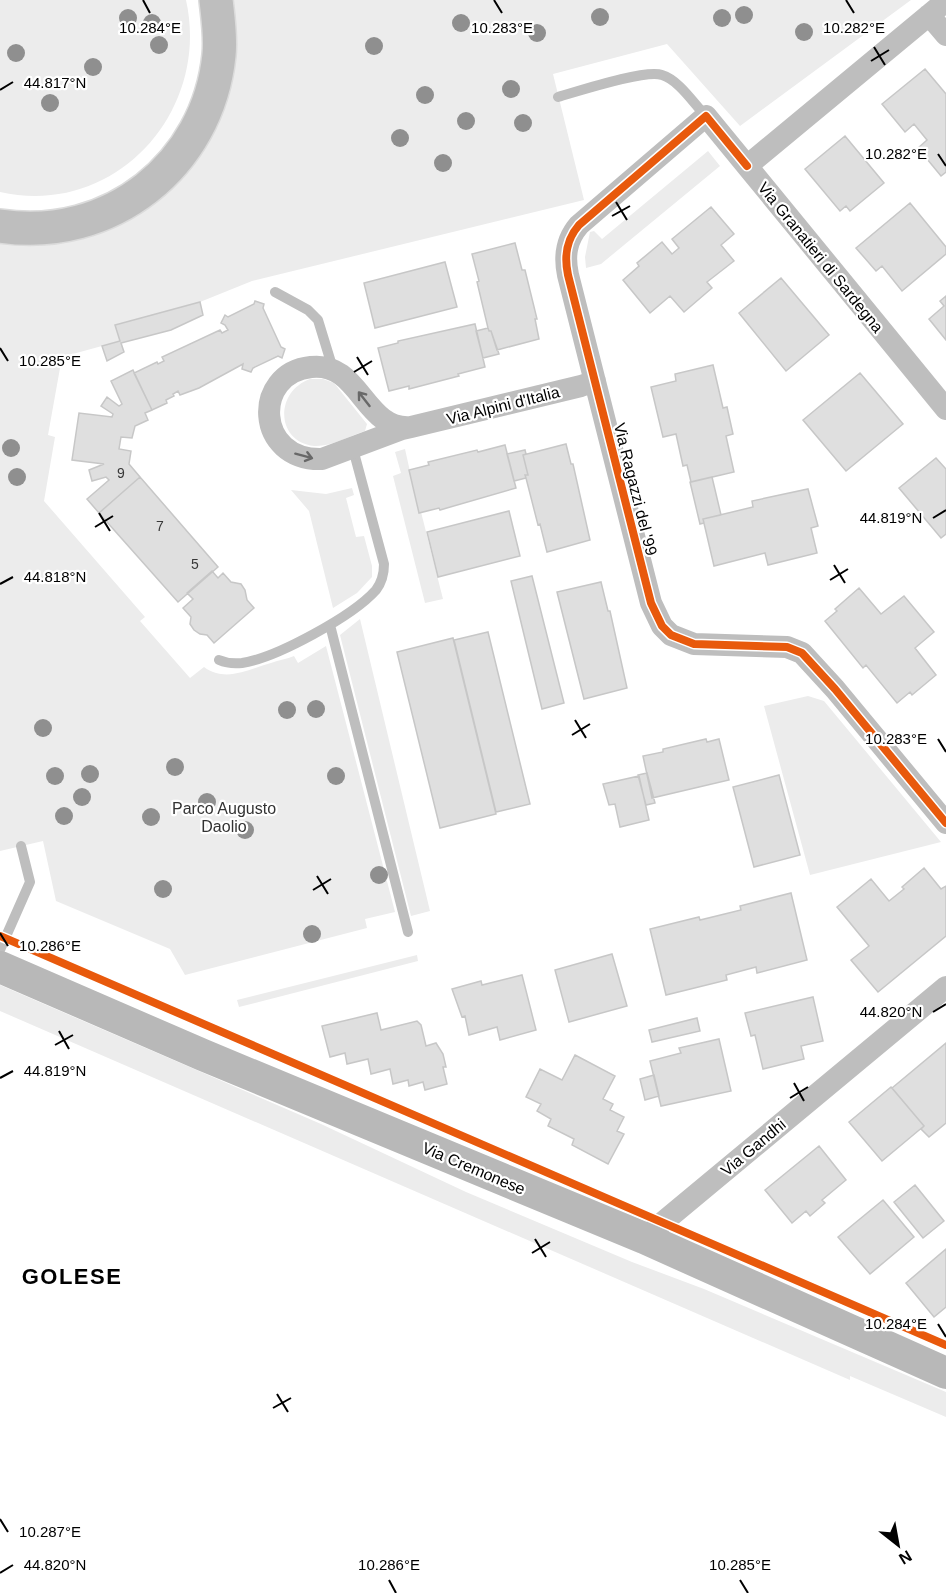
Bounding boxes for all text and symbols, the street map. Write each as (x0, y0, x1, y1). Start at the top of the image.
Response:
text: 10.284°E (119, 19, 181, 36)
text: 10.283°E (471, 19, 533, 36)
text: 10.282°E (823, 19, 885, 36)
text: 44.817°N (24, 74, 86, 91)
text: 10.282°E (865, 145, 927, 162)
street label: Via Granatieri di Sardegna (755, 179, 887, 336)
text: 10.285°E (19, 352, 81, 369)
street label: Via Alpini d'Italia (445, 383, 561, 428)
one-way arrow (358, 391, 371, 407)
street label: Via Ragazzi del '99 (611, 421, 660, 557)
one-way arrow (294, 451, 313, 463)
house number: 9 (117, 465, 125, 481)
text: 44.819°N (860, 509, 922, 526)
house number: 7 (156, 518, 164, 534)
house number: 5 (191, 556, 199, 572)
text: 44.818°N (24, 568, 86, 585)
text: 10.283°E (865, 730, 927, 747)
park label: Parco Augusto Daolio (172, 800, 276, 835)
text: 10.286°E (19, 937, 81, 954)
text: 44.820°N (860, 1003, 922, 1020)
text: 44.819°N (24, 1062, 86, 1079)
street label: Via Gandhi (718, 1116, 789, 1179)
street label: Via Cremonese (420, 1139, 528, 1198)
district label: GOLESE (22, 1264, 122, 1289)
text: 10.284°E (865, 1315, 927, 1332)
north arrow (868, 1515, 928, 1575)
text: 10.287°E (19, 1523, 81, 1540)
text: N (896, 1547, 915, 1568)
text: 44.820°N (24, 1556, 86, 1573)
text: 10.286°E (358, 1556, 420, 1573)
text: 10.285°E (709, 1556, 771, 1573)

